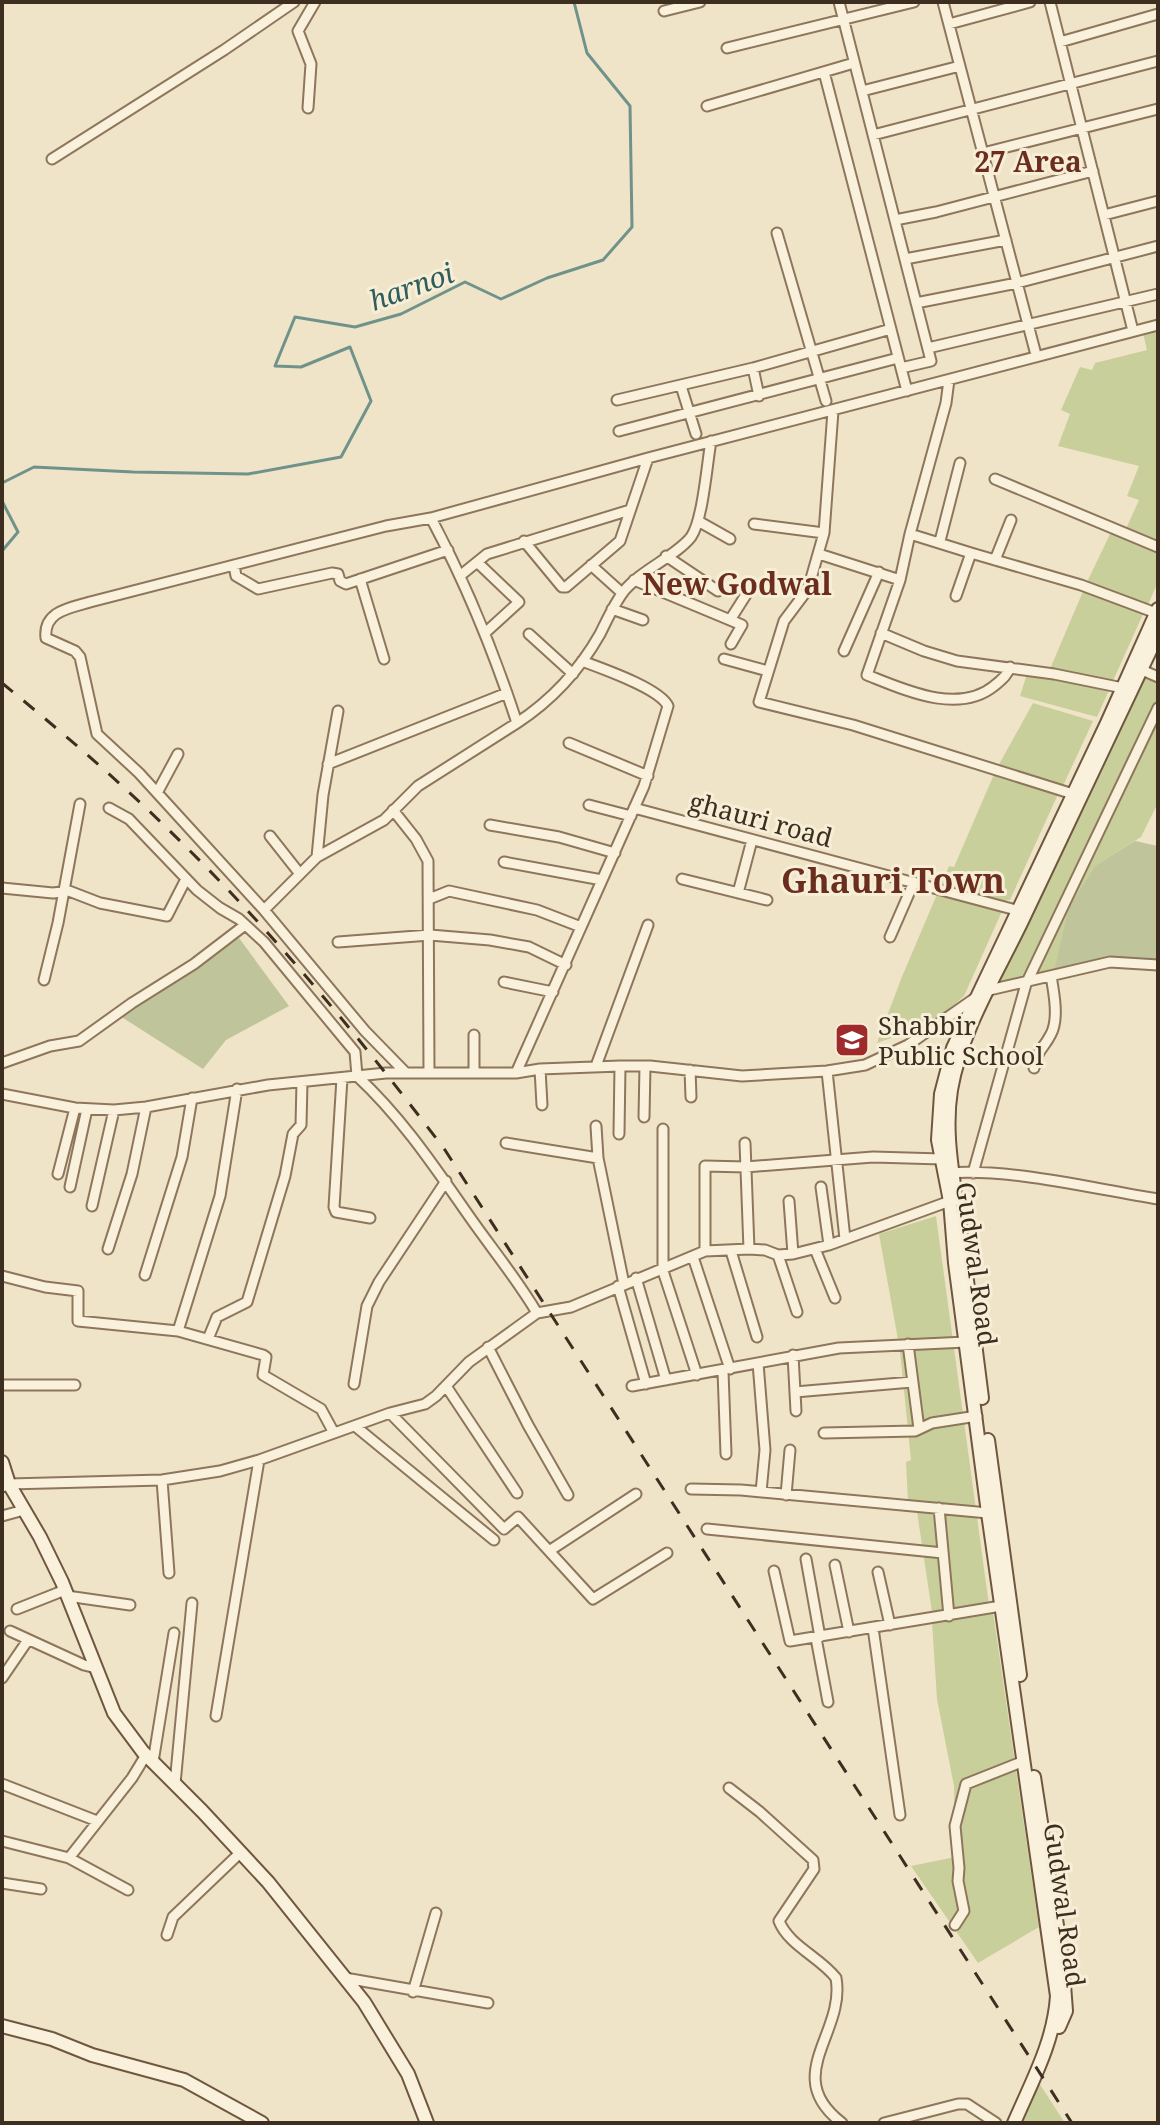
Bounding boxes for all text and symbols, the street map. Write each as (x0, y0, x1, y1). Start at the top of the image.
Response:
district label: 27 Area (974, 142, 1082, 180)
water label: harnoi (363, 253, 459, 319)
district label: New Godwal (642, 563, 832, 604)
street label: ghauri road (685, 783, 837, 855)
district label: Ghauri Town (781, 857, 1005, 903)
place label: Shabbir Public School (878, 1007, 1044, 1073)
school or university icon: Shabbir Public School (833, 1021, 871, 1059)
street label: Gudwal Road (948, 1180, 1006, 1349)
street label: Gudwal Road (1036, 1821, 1094, 1990)

